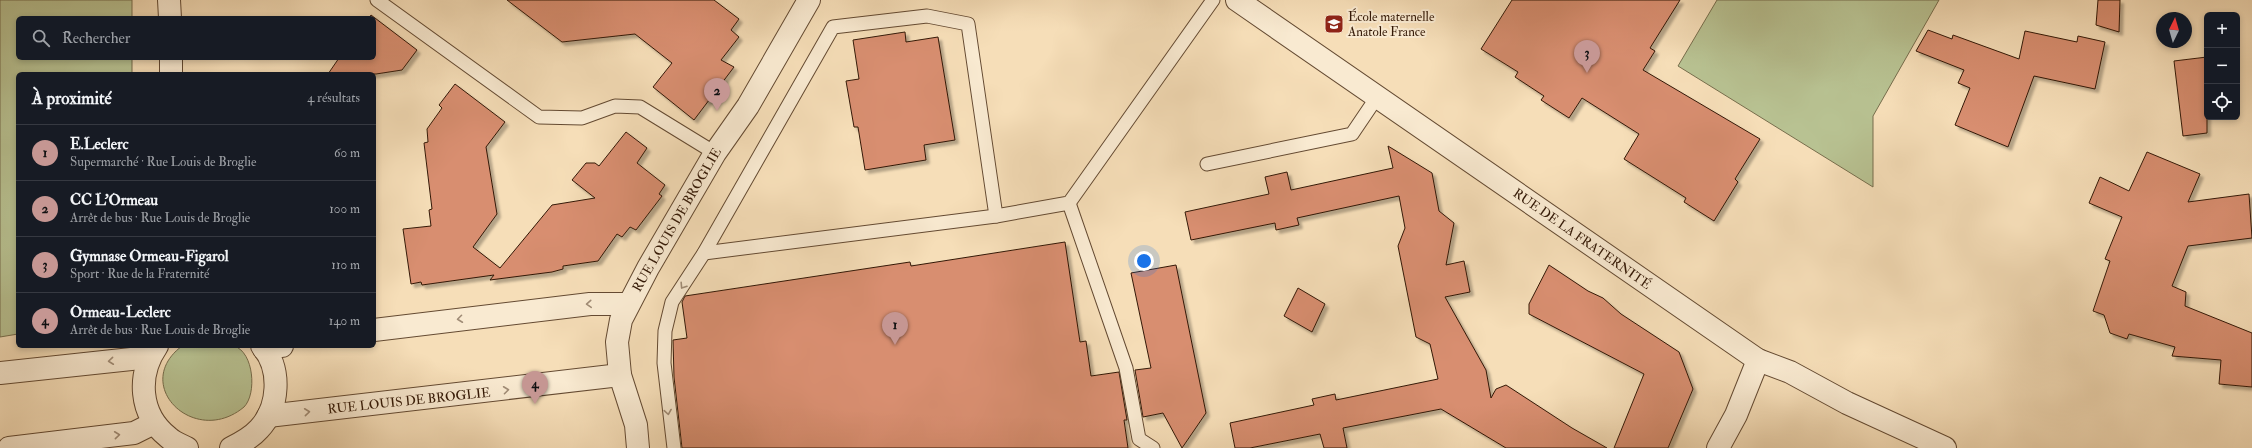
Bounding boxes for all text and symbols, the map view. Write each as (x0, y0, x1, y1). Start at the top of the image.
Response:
place label: École maternelle Anatole France (1347, 8, 1435, 40)
north arrow (2156, 12, 2192, 48)
map controls (2204, 12, 2240, 120)
button: + (2204, 12, 2240, 48)
school or university icon: École maternelle Anatole France (1323, 13, 1345, 35)
search box (16, 16, 376, 60)
icon: search (30, 27, 52, 49)
text: Rechercher (62, 29, 130, 48)
pin: 3 (1574, 40, 1600, 73)
button: − (2204, 48, 2240, 84)
pin: 2 (704, 78, 730, 111)
button: locate (2204, 84, 2240, 120)
text: À proximité (32, 88, 112, 109)
text: 4 résultats (307, 90, 360, 106)
text: E.Leclerc (70, 135, 129, 154)
text: 1 (43, 145, 47, 161)
text: 60 m (334, 145, 360, 161)
street label: RUE LOUIS DE BROGLIE (629, 145, 725, 295)
text: Supermarché · Rue Louis de Broglie (70, 154, 256, 170)
street label: RUE DE LA FRATERNITÉ (1510, 184, 1655, 293)
text: CC L'Ormeau (70, 191, 158, 210)
text: 2 (42, 201, 48, 217)
text: 100 m (329, 201, 360, 217)
text: Arrêt de bus · Rue Louis de Broglie (70, 210, 250, 226)
text: Gymnase Ormeau-Figarol (70, 247, 229, 266)
your location (1134, 251, 1154, 271)
text: 3 (43, 257, 48, 273)
text: 110 m (331, 257, 360, 273)
text: Sport · Rue de la Fraternité (70, 266, 209, 282)
one-way arrow (680, 282, 688, 289)
one-way arrow (586, 300, 592, 309)
text: Ormeau-Leclerc (70, 303, 171, 322)
pin: 1 (882, 312, 908, 345)
text: 4 (41, 313, 49, 329)
text: 140 m (329, 313, 360, 329)
one-way arrow (457, 314, 463, 323)
text: Arrêt de bus · Rue Louis de Broglie (70, 322, 250, 338)
one-way arrow (108, 356, 114, 365)
pin: 4 (522, 371, 548, 404)
street label: RUE LOUIS DE BROGLIE (327, 384, 491, 418)
one-way arrow (503, 385, 509, 394)
one-way arrow (304, 408, 310, 417)
one-way arrow (663, 409, 672, 415)
one-way arrow (114, 431, 120, 440)

